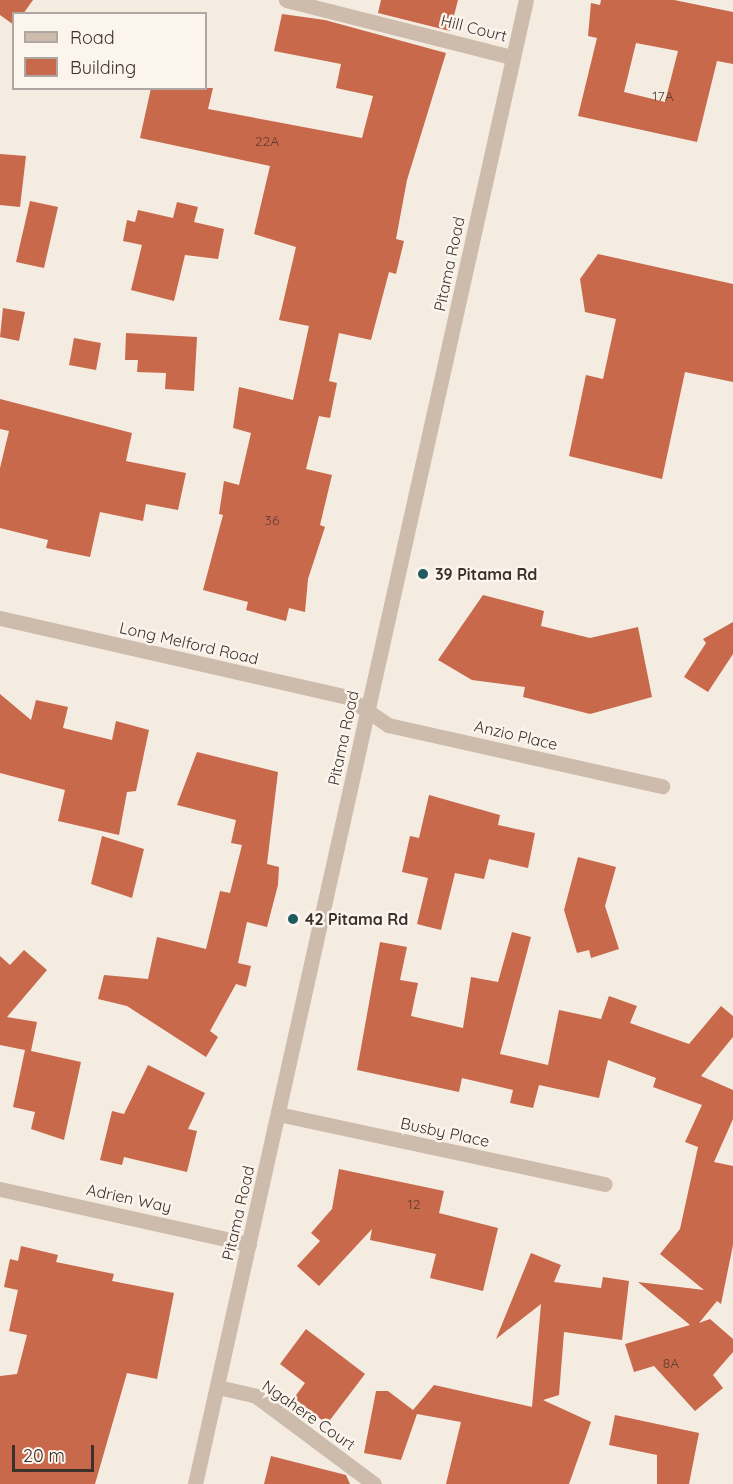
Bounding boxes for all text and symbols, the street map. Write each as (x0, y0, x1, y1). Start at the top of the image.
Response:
street label: Hill Court (439, 11, 509, 45)
legend (12, 12, 207, 90)
text: Road (70, 26, 115, 49)
text: Building (70, 56, 136, 79)
house number: 17A (652, 88, 674, 104)
house number: 22A (255, 133, 279, 149)
street label: Pitama Road (430, 215, 468, 313)
house number: 36 (265, 512, 279, 528)
place label: 39 Pitama Rd (435, 564, 537, 584)
marker: 39 Pitama Rd (416, 567, 430, 581)
street label: Long Melford Road (118, 618, 260, 668)
street label: Pitama Road (324, 689, 362, 787)
street label: Anzio Place (472, 716, 560, 754)
place label: 42 Pitama Rd (305, 909, 408, 929)
marker: 42 Pitama Rd (286, 912, 300, 926)
street label: Busby Place (399, 1113, 491, 1151)
street label: Pitama Road (218, 1164, 258, 1262)
street label: Adrien Way (85, 1180, 173, 1216)
house number: 12 (408, 1196, 420, 1212)
house number: 8A (663, 1355, 679, 1371)
street label: Ngahere Court (259, 1376, 359, 1454)
scale bar (15, 1433, 98, 1471)
text: 20 m (23, 1444, 65, 1467)

